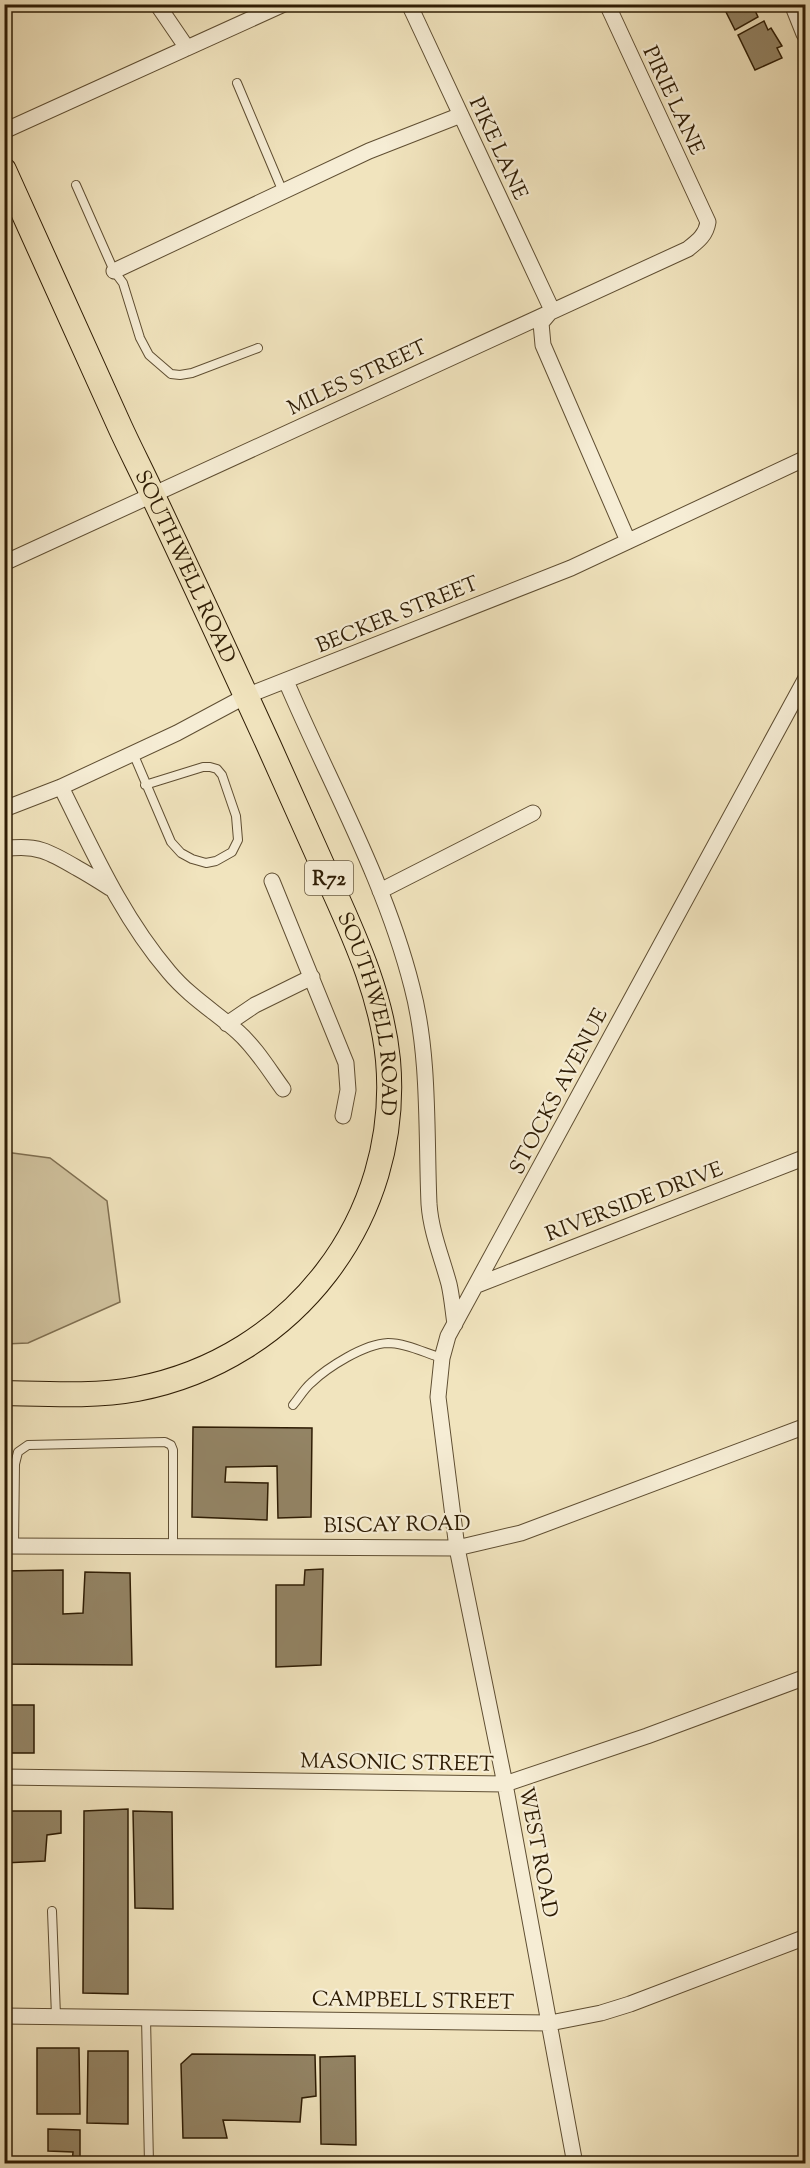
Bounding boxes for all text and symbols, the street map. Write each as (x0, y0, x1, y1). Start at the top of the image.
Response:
street label: PIRIE LANE (634, 41, 711, 160)
street label: PIKE LANE (460, 93, 534, 205)
street label: MILES STREET (283, 333, 433, 424)
street label: SOUTHWELL ROAD (126, 466, 242, 668)
street label: BECKER STREET (312, 569, 484, 662)
road number: R72 (305, 861, 353, 895)
street label: SOUTHWELL ROAD (328, 908, 402, 1117)
street label: STOCKS AVENUE (503, 1003, 616, 1180)
street label: RIVERSIDE DRIVE (542, 1155, 728, 1251)
street label: BISCAY ROAD (323, 1510, 471, 1542)
street label: MASONIC STREET (300, 1747, 494, 1781)
street label: WEST ROAD (510, 1784, 564, 1920)
street label: CAMPBELL STREET (312, 1985, 515, 2019)

